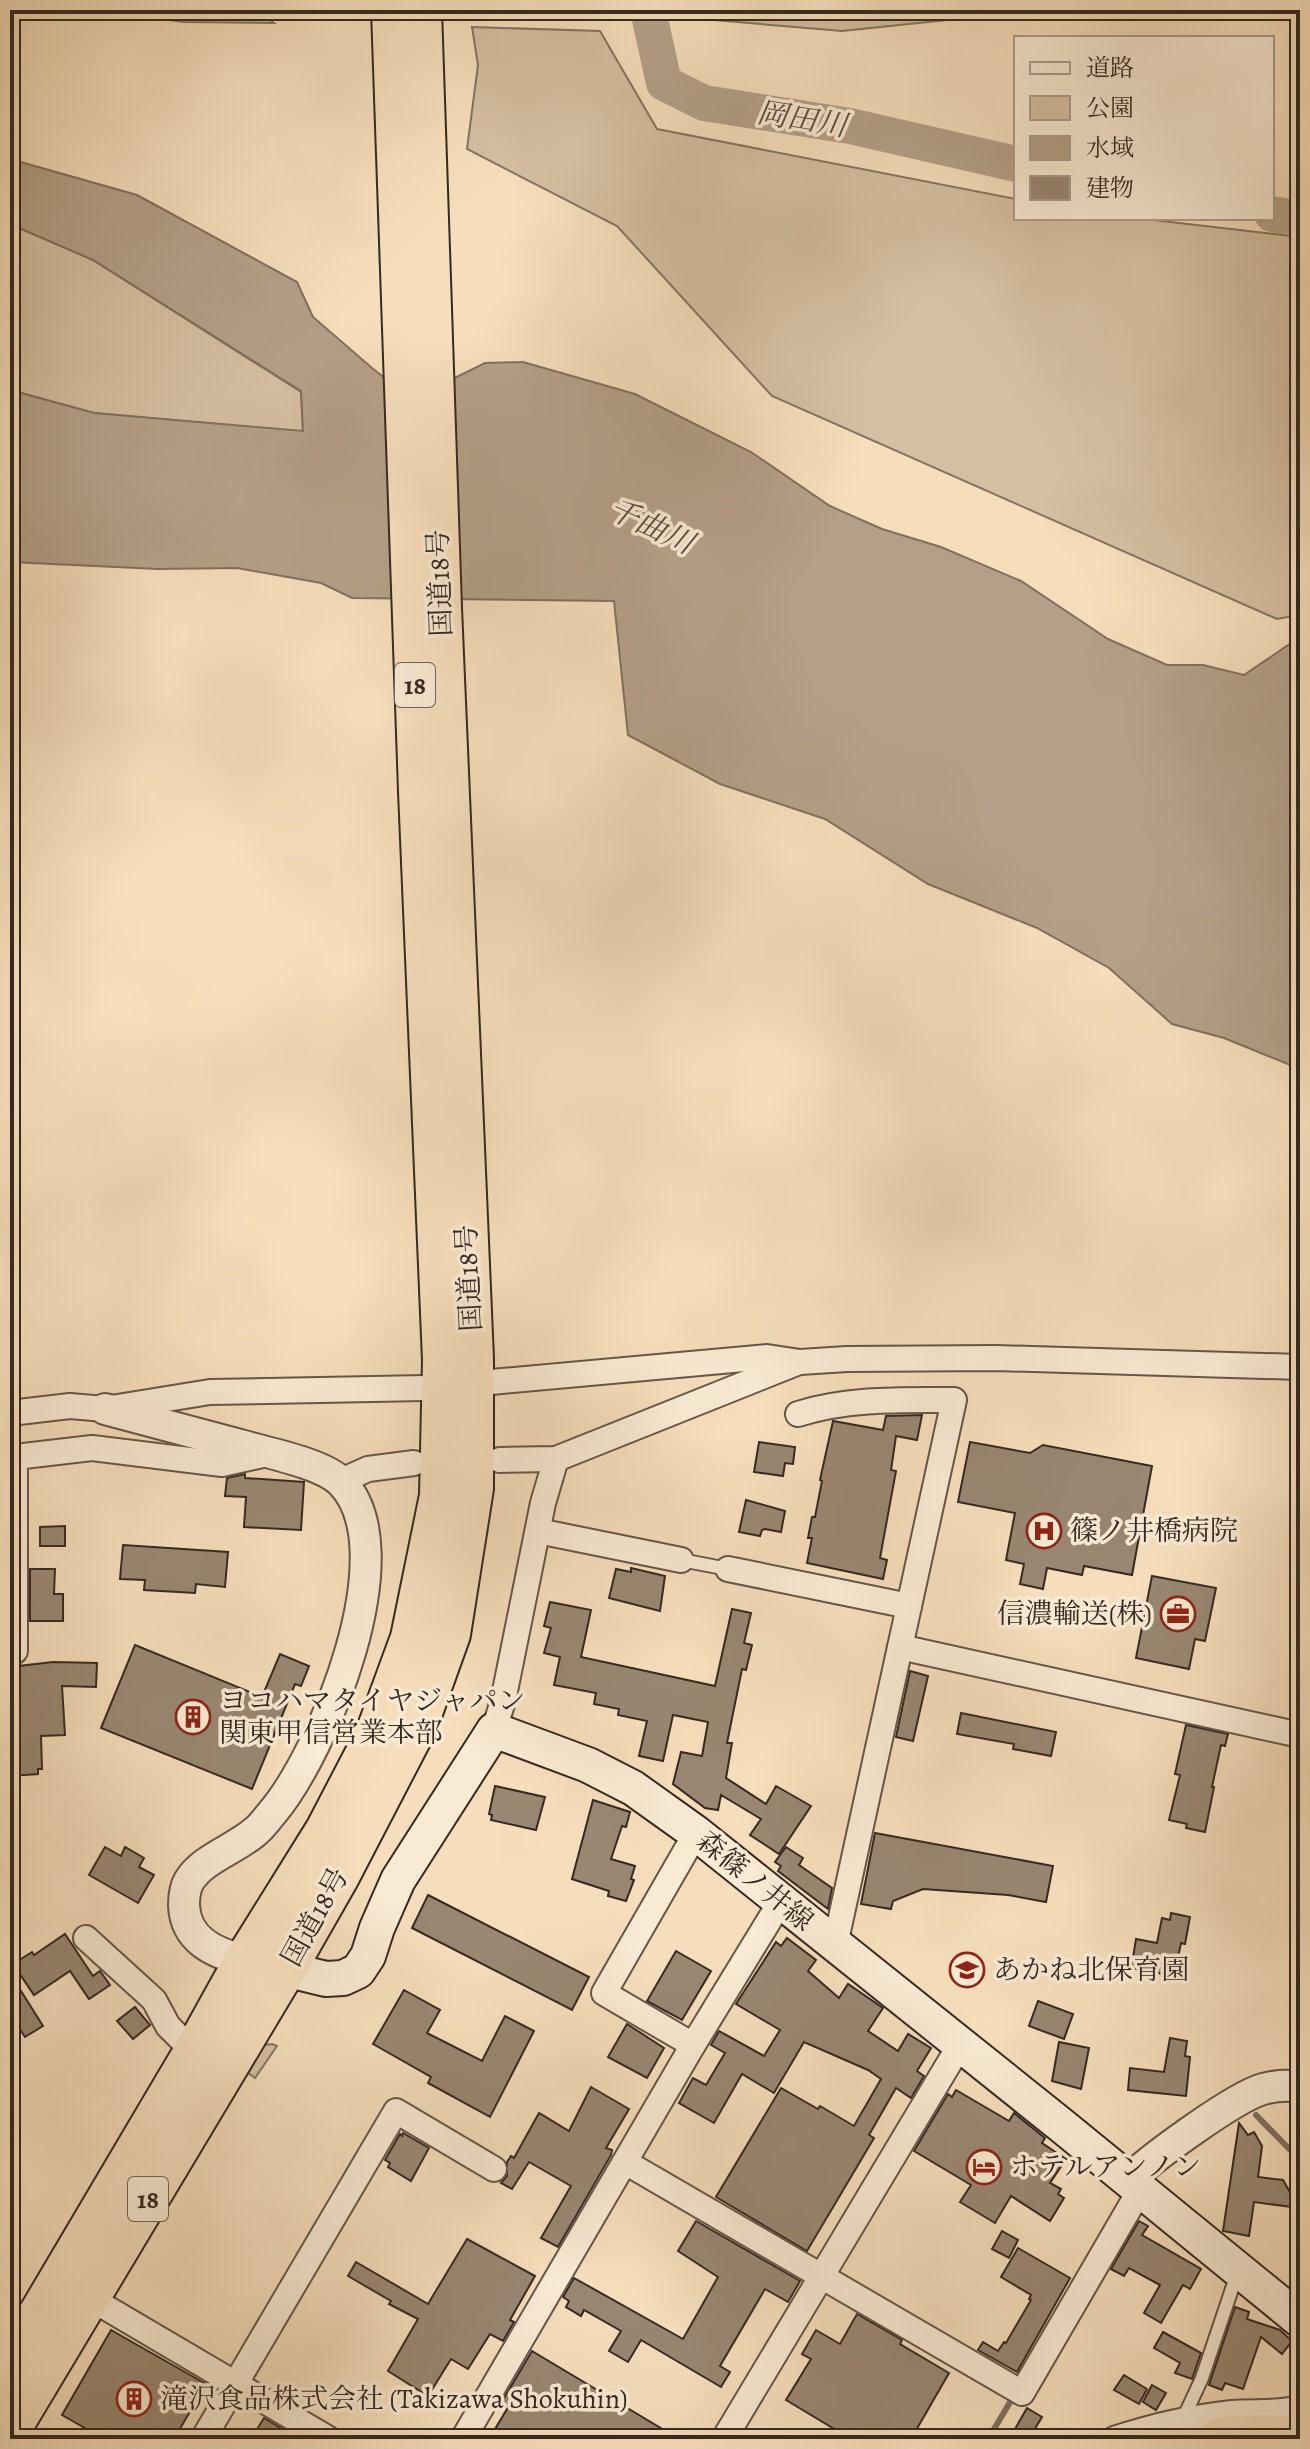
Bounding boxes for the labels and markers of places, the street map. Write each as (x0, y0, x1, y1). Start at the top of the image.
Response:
hospital icon: 篠ノ井橋病院 (1025, 1512, 1063, 1550)
place label: 篠ノ井橋病院 (1070, 1512, 1238, 1550)
place label: 信濃輸送(株) (997, 1595, 1152, 1633)
office icon: 信濃輸送(株) (1159, 1595, 1197, 1633)
place label: ヨコハマタイヤジャパン 関東甲信営業本部 (219, 1682, 526, 1752)
building icon: ヨコハマタイヤジャパン 関東甲信営業本部 (174, 1698, 212, 1736)
school or university icon: あかね北保育園 (948, 1951, 986, 1989)
place label: あかね北保育園 (993, 1951, 1189, 1989)
hotel icon: ホテルアンノン (965, 2148, 1003, 2186)
place label: ホテルアンノン (1010, 2148, 1201, 2186)
building icon: 滝沢食品株式会社 (Takizawa Shokuhin) (115, 2380, 153, 2418)
place label: 滝沢食品株式会社 (Takizawa Shokuhin) (160, 2380, 628, 2418)

